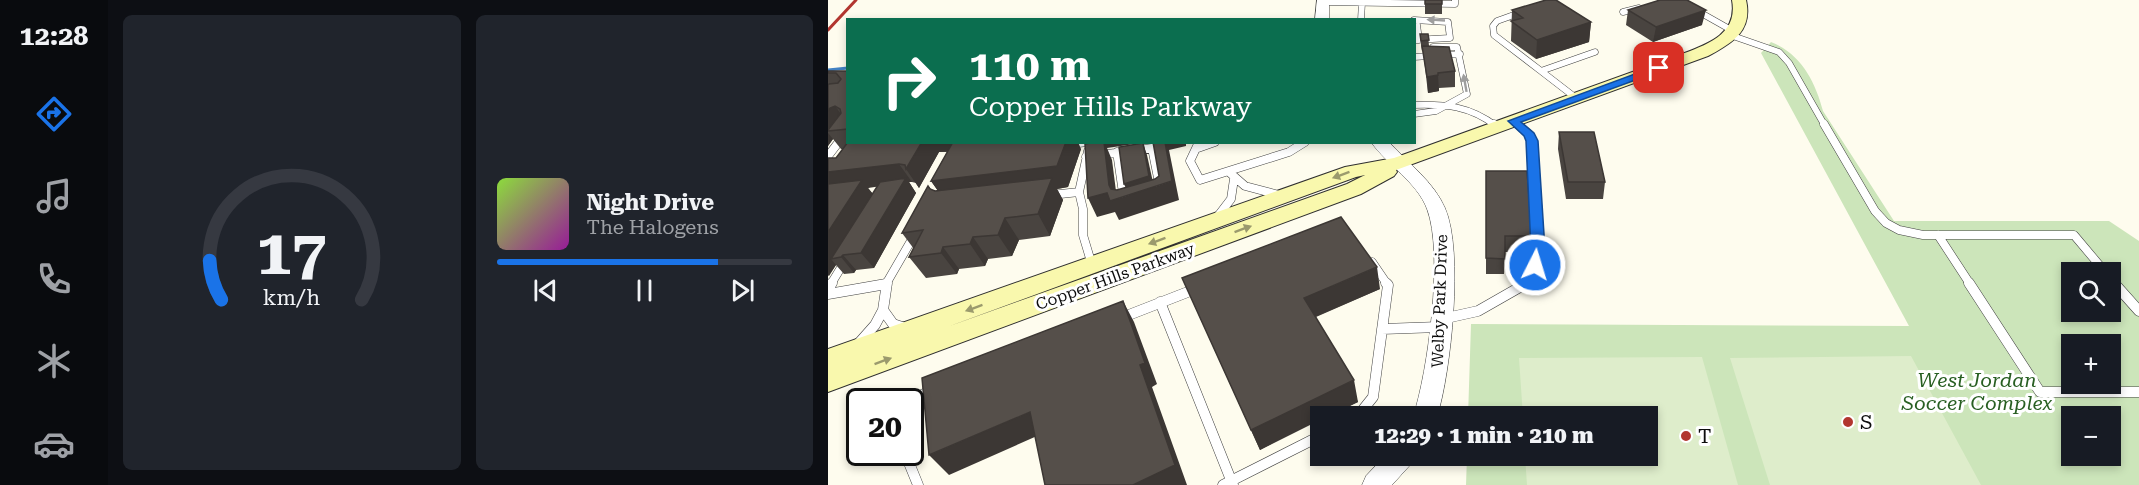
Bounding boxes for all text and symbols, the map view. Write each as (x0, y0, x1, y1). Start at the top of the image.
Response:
one-way arrow (1426, 16, 1445, 25)
text: 12:28 (20, 20, 88, 52)
text: 110 m (969, 41, 1091, 90)
icon: right (870, 42, 948, 120)
pin (1633, 42, 1684, 93)
icon: arrive (1642, 51, 1675, 84)
one-way arrow (1460, 73, 1469, 92)
text: Copper Hills Parkway (969, 91, 1252, 123)
icon: directions (33, 93, 75, 135)
one-way arrow (1331, 171, 1349, 181)
icon: music (33, 175, 75, 217)
text: Night Drive (587, 190, 714, 215)
text: The Halogens (587, 215, 719, 239)
text: 17 (257, 216, 327, 289)
one-way arrow (1234, 224, 1252, 234)
position arrow (1503, 233, 1567, 297)
street label: Welby Park Drive (1428, 234, 1451, 368)
one-way arrow (1148, 237, 1166, 247)
street label: Copper Hills Parkway (1033, 239, 1198, 314)
icon: phone (33, 258, 75, 300)
map controls (2061, 262, 2121, 466)
button: search (2061, 262, 2121, 322)
icon: previous (529, 274, 562, 307)
icon: pause (628, 274, 661, 307)
icon: next (726, 274, 759, 307)
text: km/h (263, 285, 321, 310)
one-way arrow (965, 303, 983, 313)
button: + (2061, 334, 2121, 394)
icon: climate (33, 340, 75, 382)
one-way arrow (874, 356, 892, 366)
park label: West Jordan Soccer Complex (1901, 368, 2052, 415)
speed limit sign: 20 (846, 388, 924, 466)
button: − (2061, 406, 2121, 466)
place label: S (1860, 410, 1872, 434)
marker: S (1841, 415, 1855, 429)
icon: car (33, 423, 75, 465)
text: 12:29 · 1 min · 210 m (1374, 423, 1594, 448)
place label: T (1698, 424, 1711, 448)
marker: T (1679, 429, 1693, 443)

